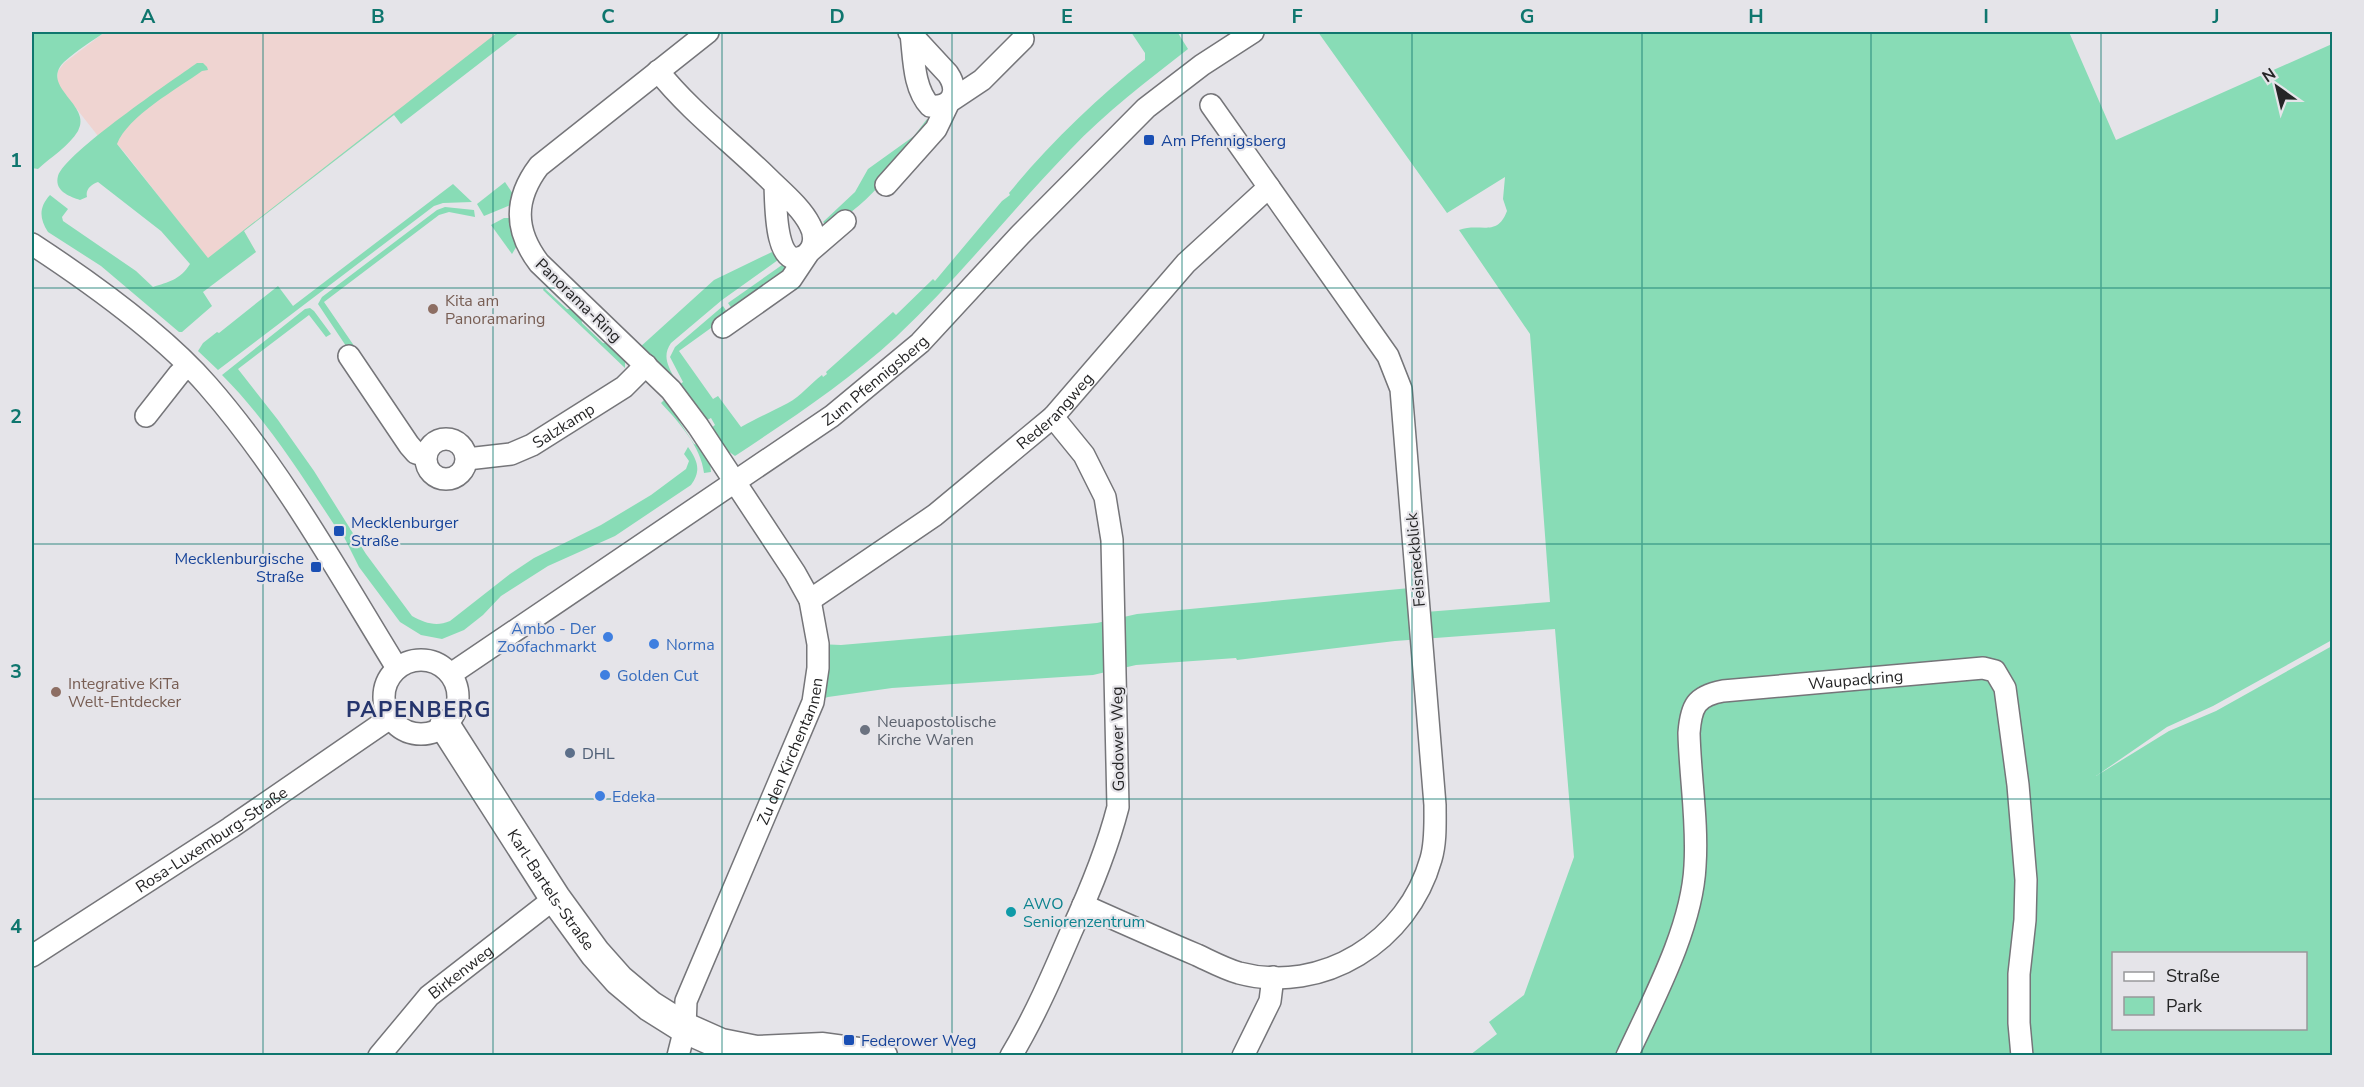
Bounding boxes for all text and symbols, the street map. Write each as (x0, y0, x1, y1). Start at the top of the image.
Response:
text: A (141, 3, 156, 30)
text: B (371, 3, 385, 30)
text: C (601, 3, 615, 30)
text: D (829, 3, 845, 30)
text: E (1061, 3, 1073, 30)
text: F (1291, 3, 1303, 30)
text: G (1520, 3, 1534, 30)
text: H (1748, 3, 1764, 30)
text: I (1983, 3, 1989, 30)
text: J (2211, 3, 2220, 30)
north arrow (2247, 57, 2307, 117)
text: N (2258, 63, 2280, 88)
place label: Am Pfennigsberg (1161, 130, 1286, 152)
marker: Am Pfennigsberg (1142, 133, 1156, 147)
text: 1 (10, 147, 22, 174)
street label: Panorama-Ring (530, 254, 626, 348)
place label: Kita am Panoramaring (445, 290, 545, 330)
marker: Kita am Panoramaring (426, 302, 440, 316)
street label: Zum Pfennigsberg (818, 331, 934, 432)
street label: Rederangweg (1012, 368, 1099, 455)
street label: Salzkamp (528, 398, 599, 454)
text: 2 (10, 403, 22, 430)
street label: Feisneckblick (1401, 511, 1431, 608)
place label: Mecklenburger Straße (351, 512, 459, 552)
marker: Mecklenburger Straße (332, 524, 346, 538)
place label: Mecklenburgische Straße (174, 548, 304, 588)
marker: Mecklenburgische Straße (309, 560, 323, 574)
place label: Ambo - Der Zoofachmarkt (498, 618, 596, 658)
marker: Ambo - Der Zoofachmarkt (601, 630, 615, 644)
place label: Norma (666, 634, 715, 656)
marker: Norma (647, 637, 661, 651)
text: 3 (10, 658, 22, 685)
place label: Golden Cut (617, 665, 699, 687)
street label: Waupackring (1807, 665, 1904, 695)
marker: Golden Cut (598, 668, 612, 682)
place label: Integrative KiTa Welt-Entdecker (68, 673, 181, 713)
street label: Zu den Kirchentannen (752, 676, 828, 828)
marker: Integrative KiTa Welt-Entdecker (49, 685, 63, 699)
street label: Godower Weg (1106, 686, 1130, 792)
district label: PAPENBERG (346, 695, 492, 725)
place label: Neuapostolische Kirche Waren (877, 711, 996, 751)
marker: Neuapostolische Kirche Waren (858, 723, 872, 737)
place label: DHL (582, 743, 615, 765)
marker: DHL (563, 746, 577, 760)
street label: Rosa-Luxemburg-Straße (131, 782, 292, 898)
place label: Edeka (612, 786, 656, 808)
marker: Edeka (593, 789, 607, 803)
street label: Karl-Bartels-Straße (502, 825, 599, 955)
place label: AWO Seniorenzentrum (1023, 893, 1145, 933)
marker: AWO Seniorenzentrum (1004, 905, 1018, 919)
text: 4 (10, 913, 22, 940)
street label: Birkenweg (424, 940, 498, 1005)
legend (2112, 952, 2307, 1030)
text: Straße (2166, 964, 2220, 988)
text: Park (2166, 994, 2203, 1018)
place label: Federower Weg (861, 1030, 976, 1052)
marker: Federower Weg (842, 1033, 856, 1047)

